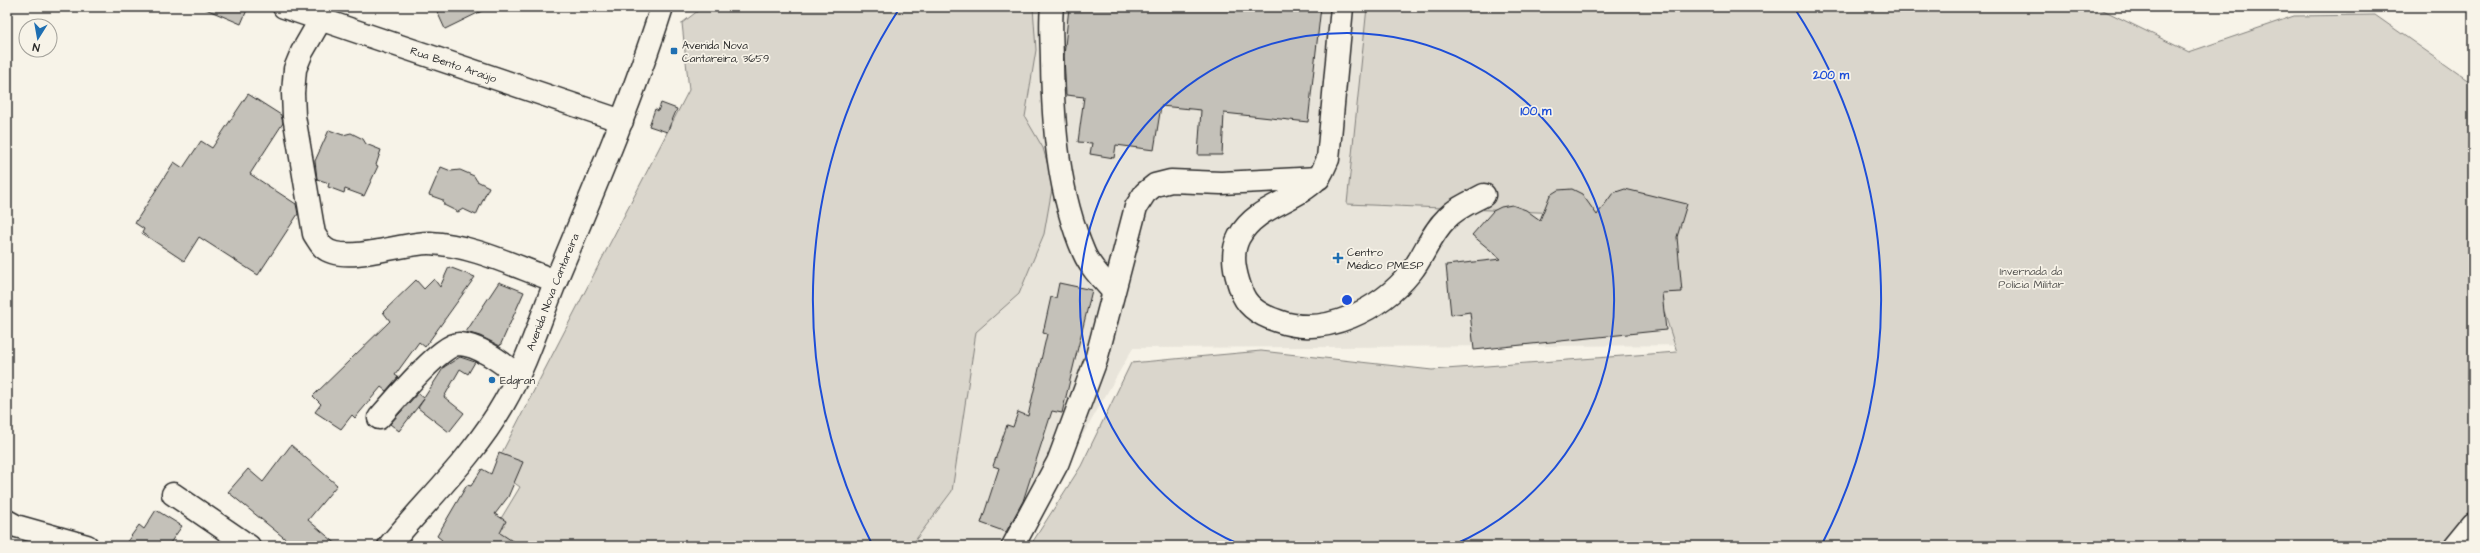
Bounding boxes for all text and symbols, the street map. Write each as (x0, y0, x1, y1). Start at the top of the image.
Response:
north arrow (18, 18, 58, 58)
place label: Avenida Nova Cantareira, 3659 (682, 38, 769, 66)
text: N (31, 39, 41, 55)
street label: Rua Bento Araújo (408, 43, 499, 86)
marker: Avenida Nova Cantareira, 3659 (669, 46, 679, 56)
text: 200 m (1812, 67, 1850, 84)
text: 100 m (1521, 103, 1552, 120)
street label: Avenida Nova Cantareira (523, 231, 583, 353)
place label: Centro Médico PMESP (1347, 245, 1424, 273)
marker: Centro Médico PMESP (1332, 252, 1344, 264)
park label: Invernada da Polícia Militar (1998, 264, 2064, 292)
centre of rings (1340, 293, 1354, 307)
place label: Edgran (500, 373, 535, 389)
marker: Edgran (487, 375, 497, 385)

